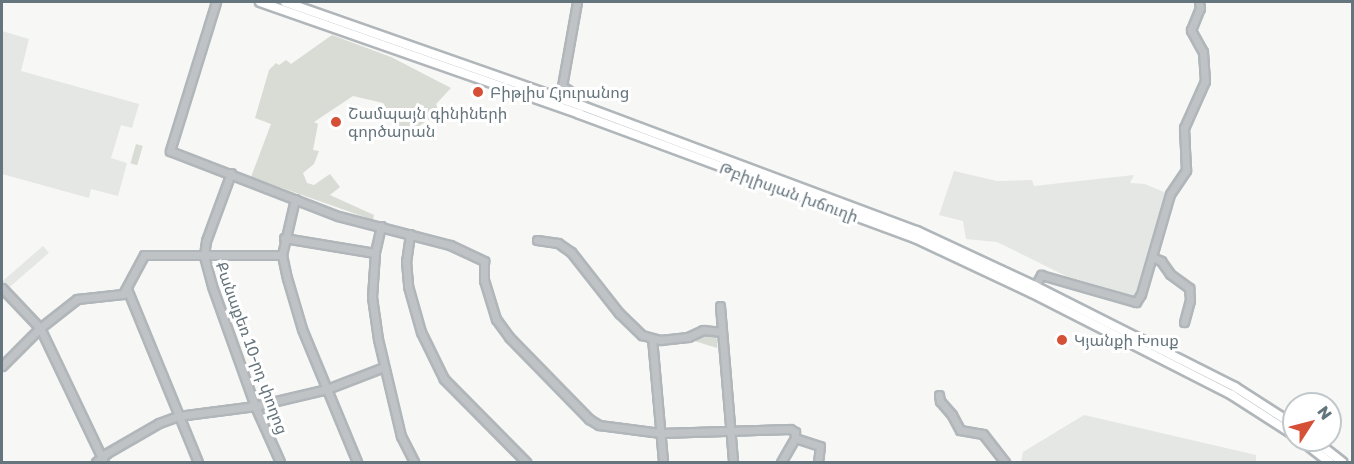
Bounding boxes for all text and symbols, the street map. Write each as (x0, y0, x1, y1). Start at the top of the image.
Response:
place label: Բիթլիս Հյուրանոց (490, 82, 629, 102)
marker: Բիթլիս Հյուրանոց (471, 85, 485, 99)
place label: Շամպայն գինիների գործարան (348, 103, 507, 141)
marker: Շամպայն գինիների գործարան (329, 115, 343, 129)
street label: Թբիլիսյան խճուղի (717, 158, 861, 226)
street label: Քանաքեռ 10-րդ փողոց (212, 259, 292, 437)
place label: Կյանքի Խոսք (1074, 330, 1179, 350)
marker: Կյանքի Խոսք (1055, 333, 1069, 347)
north arrow (1282, 392, 1342, 452)
text: N (1313, 402, 1337, 423)

